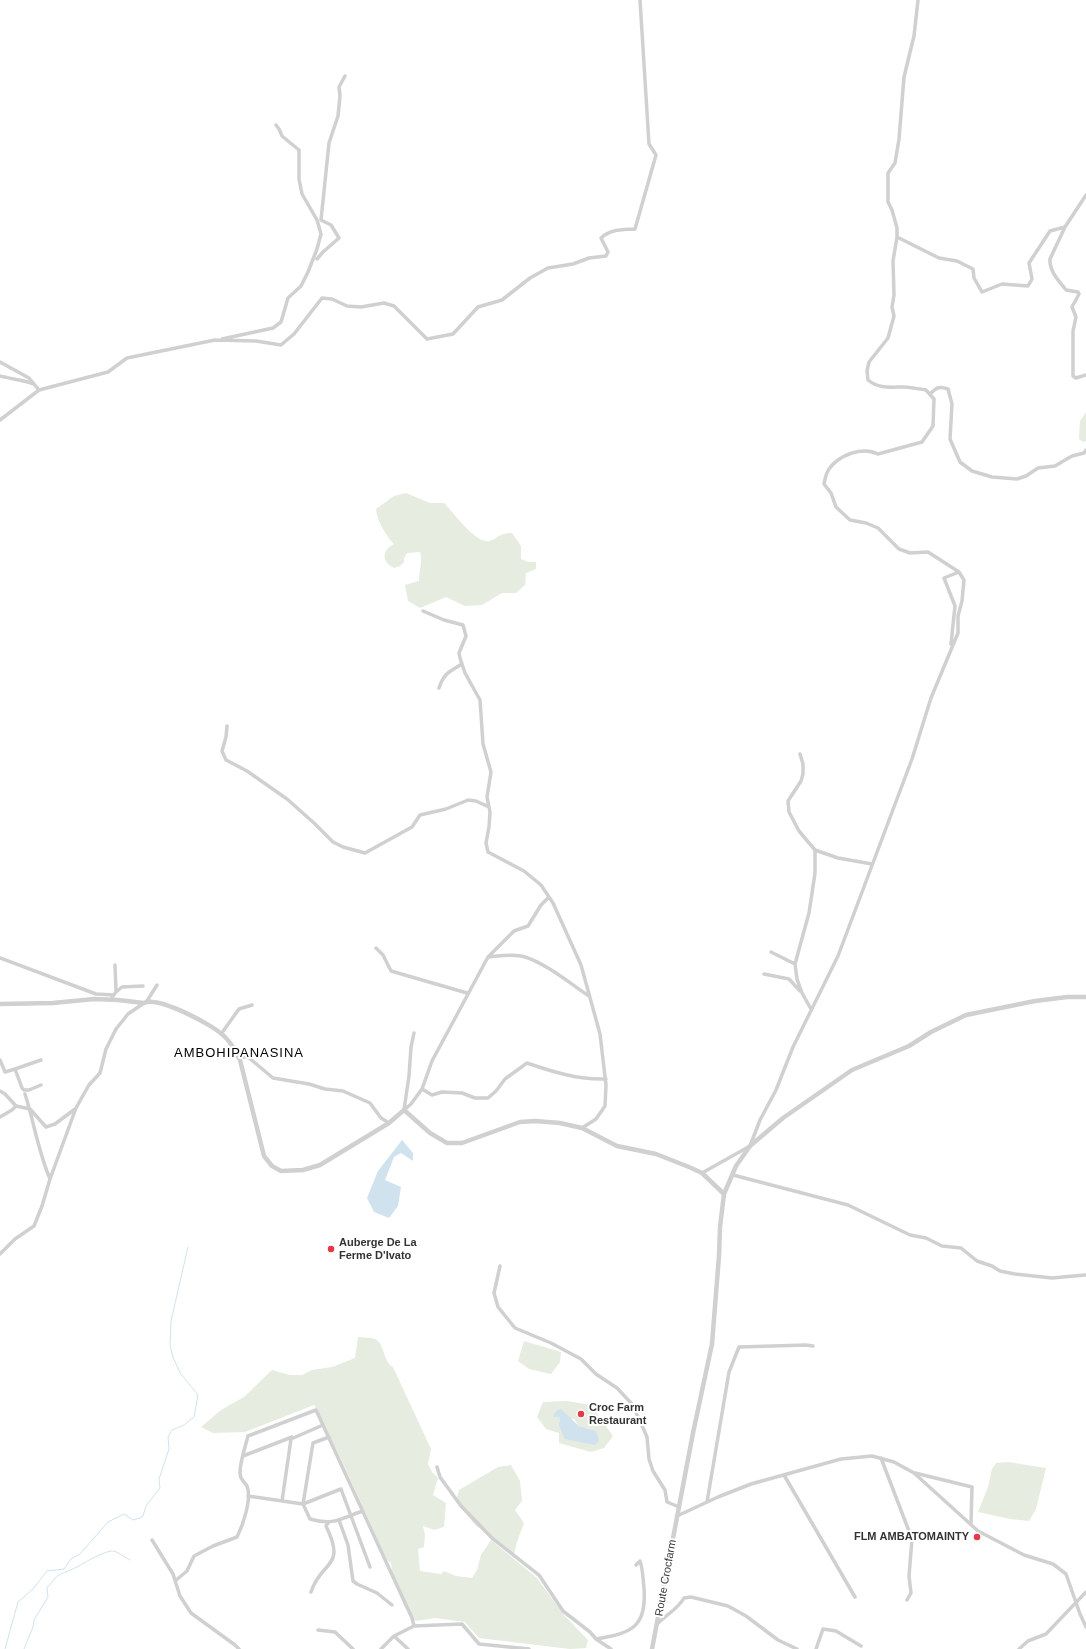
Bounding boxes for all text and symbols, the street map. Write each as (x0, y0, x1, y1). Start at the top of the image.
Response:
district label: AMBOHIPANASINA (174, 1045, 304, 1061)
place label: Auberge De La Ferme D'Ivato (339, 1236, 417, 1262)
marker: Auberge De La Ferme D'Ivato (326, 1244, 336, 1254)
place label: Croc Farm Restaurant (589, 1401, 646, 1427)
marker: Croc Farm Restaurant (576, 1409, 586, 1419)
place label: FLM AMBATOMAINTY (854, 1530, 969, 1544)
marker: FLM AMBATOMAINTY (972, 1532, 982, 1542)
street label: Route Crocfarm (653, 1539, 679, 1617)

